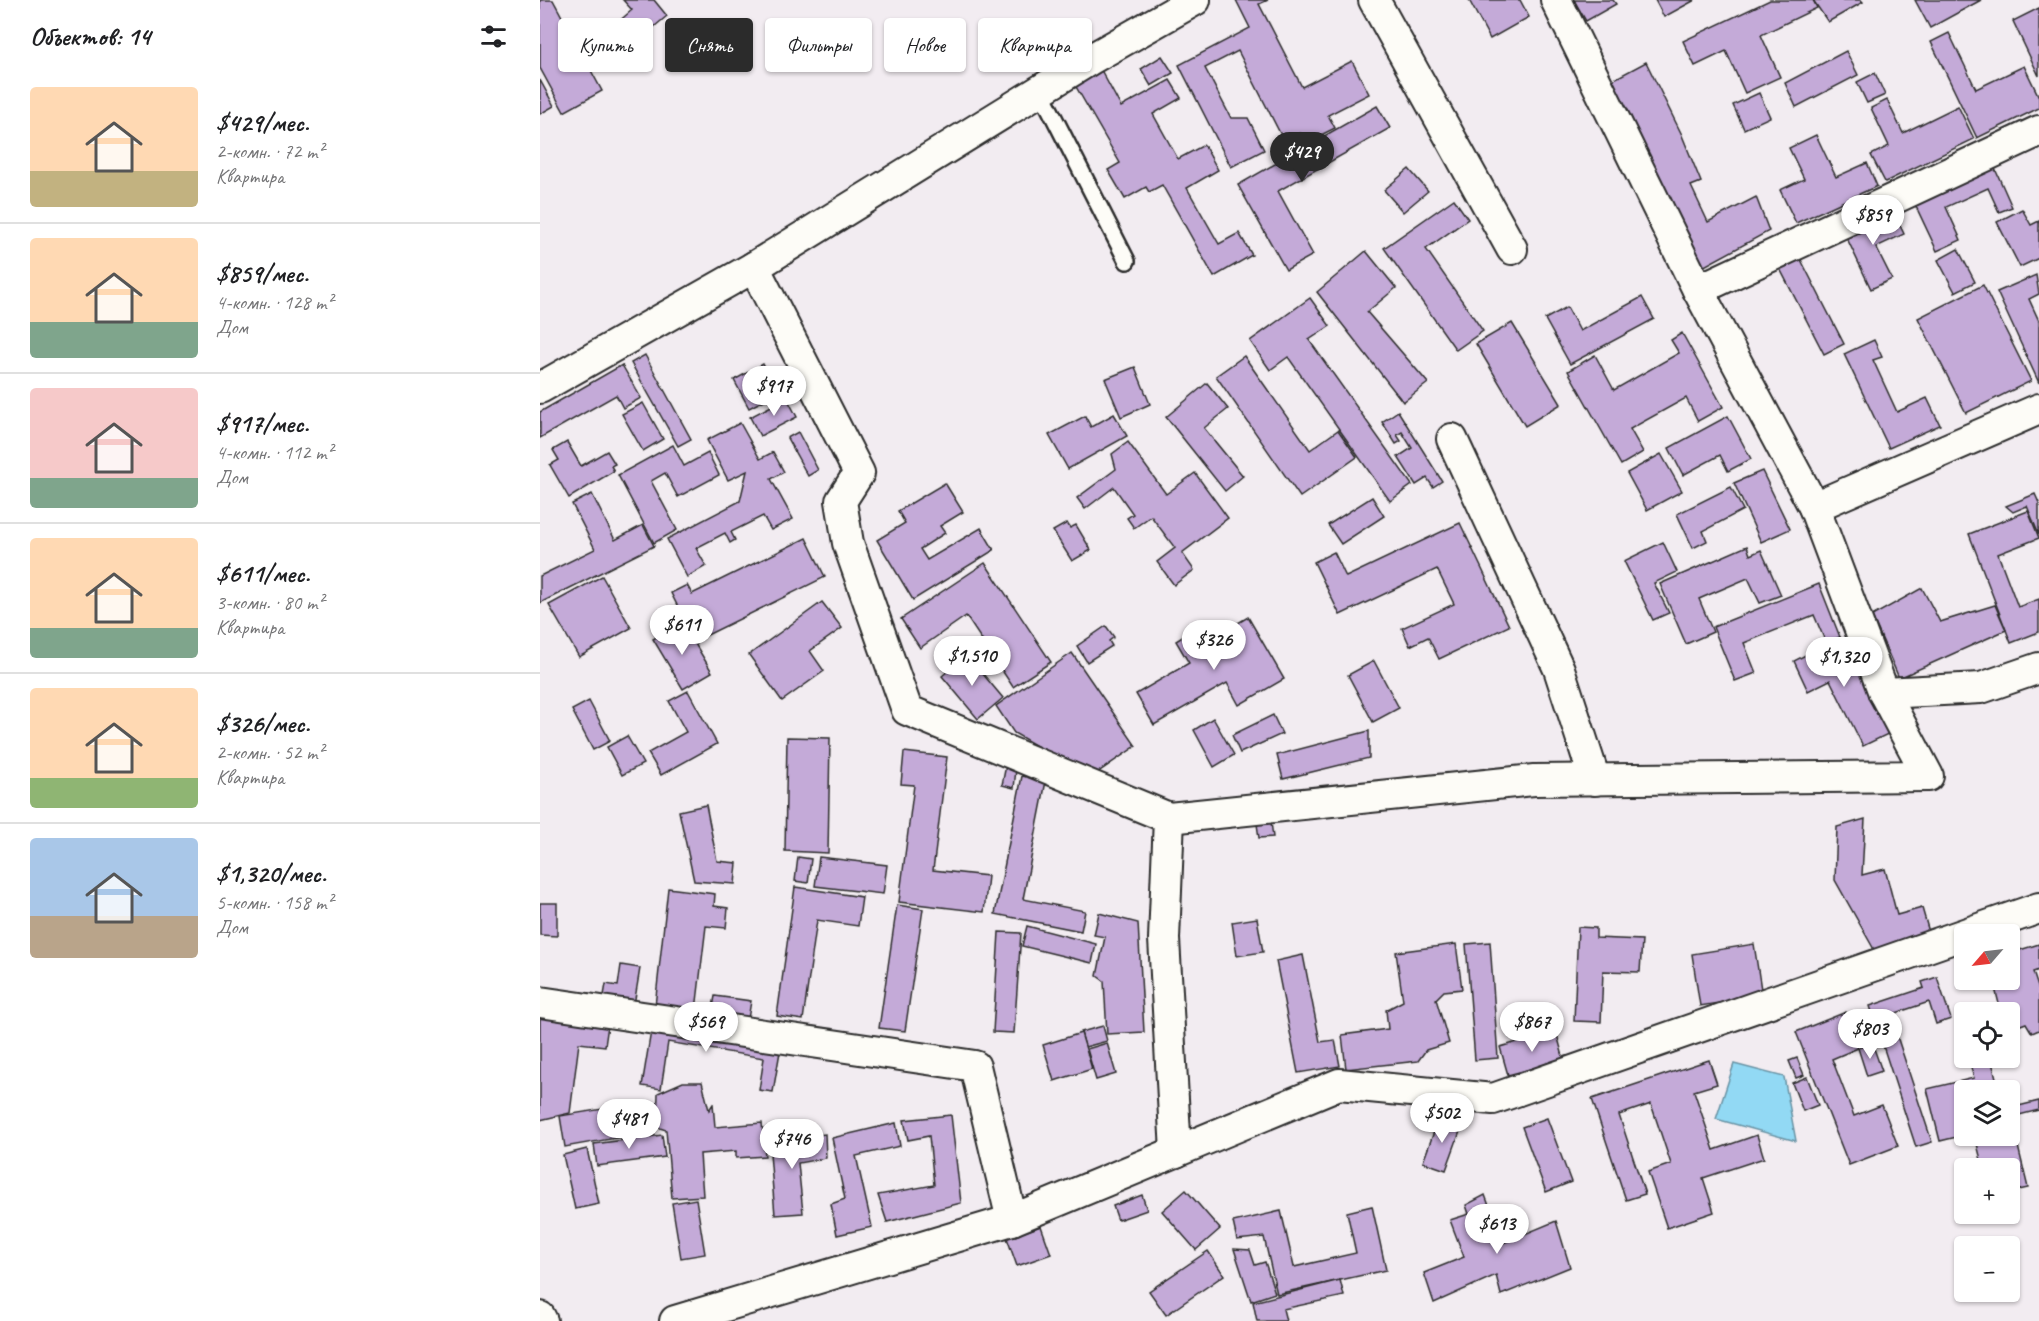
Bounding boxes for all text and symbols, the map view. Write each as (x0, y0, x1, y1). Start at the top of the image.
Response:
chip: Купить (558, 18, 653, 72)
chip: Снять (665, 18, 753, 72)
chip: Фильтры (765, 18, 872, 72)
chip: Новое (884, 18, 966, 72)
chip: Квартира (978, 18, 1092, 72)
text: Объектов: 14 (30, 20, 150, 53)
icon: filters (477, 20, 510, 53)
text: $429/мес. (216, 106, 309, 139)
icon: home (78, 111, 150, 183)
pin: $429 (1266, 132, 1338, 183)
text: 2-комн. · 72 m² (216, 139, 324, 164)
text: $429 (1284, 139, 1320, 164)
text: Квартира (216, 164, 284, 189)
pin: $859 (1837, 195, 1909, 246)
text: $859 (1855, 202, 1891, 227)
text: $859/мес. (216, 257, 308, 290)
icon: home (78, 262, 150, 334)
text: 4-комн. · 128 m² (216, 290, 333, 315)
text: Дом (216, 315, 248, 340)
pin: $917 (738, 366, 810, 417)
text: $917 (756, 373, 792, 398)
text: $917/мес. (216, 407, 309, 440)
icon: home (78, 412, 150, 484)
text: 4-комн. · 112 m² (216, 440, 333, 465)
text: Дом (216, 465, 248, 490)
text: $611/мес. (216, 557, 310, 590)
icon: home (78, 562, 150, 634)
text: 3-комн. · 80 m² (216, 590, 324, 615)
pin: $611 (646, 605, 718, 656)
text: $611 (664, 612, 700, 637)
text: Квартира (216, 615, 284, 640)
pin: $326 (1178, 620, 1250, 671)
text: $326 (1196, 627, 1232, 652)
pin: $1,510 (923, 636, 1021, 687)
pin: $1,320 (1795, 637, 1893, 688)
text: $1,510 (948, 643, 996, 668)
text: $1,320 (1820, 644, 1868, 669)
text: $326/мес. (216, 707, 310, 740)
icon: home (78, 712, 150, 784)
text: 2-комн. · 52 m² (216, 740, 324, 765)
text: Квартира (216, 765, 284, 790)
text: $1,320/мес. (216, 857, 326, 890)
icon: home (78, 862, 150, 934)
text: 5-комн. · 158 m² (216, 890, 333, 915)
text: Дом (216, 915, 248, 940)
north arrow (1954, 924, 2020, 990)
map controls (1954, 924, 2020, 1302)
pin: $569 (670, 1002, 742, 1053)
pin: $867 (1496, 1002, 1568, 1053)
button: locate (1954, 1002, 2020, 1068)
text: $569 (688, 1009, 724, 1034)
text: $867 (1514, 1009, 1550, 1034)
pin: $803 (1834, 1009, 1906, 1060)
text: $803 (1852, 1016, 1888, 1041)
button: layers (1954, 1080, 2020, 1146)
pin: $502 (1406, 1093, 1478, 1144)
pin: $481 (593, 1099, 665, 1150)
text: $502 (1424, 1100, 1460, 1125)
text: $481 (611, 1106, 647, 1131)
pin: $746 (756, 1119, 828, 1170)
text: $746 (774, 1126, 810, 1151)
button: + (1954, 1158, 2020, 1224)
pin: $613 (1461, 1204, 1533, 1255)
text: $613 (1479, 1211, 1515, 1236)
button: − (1954, 1236, 2020, 1302)

